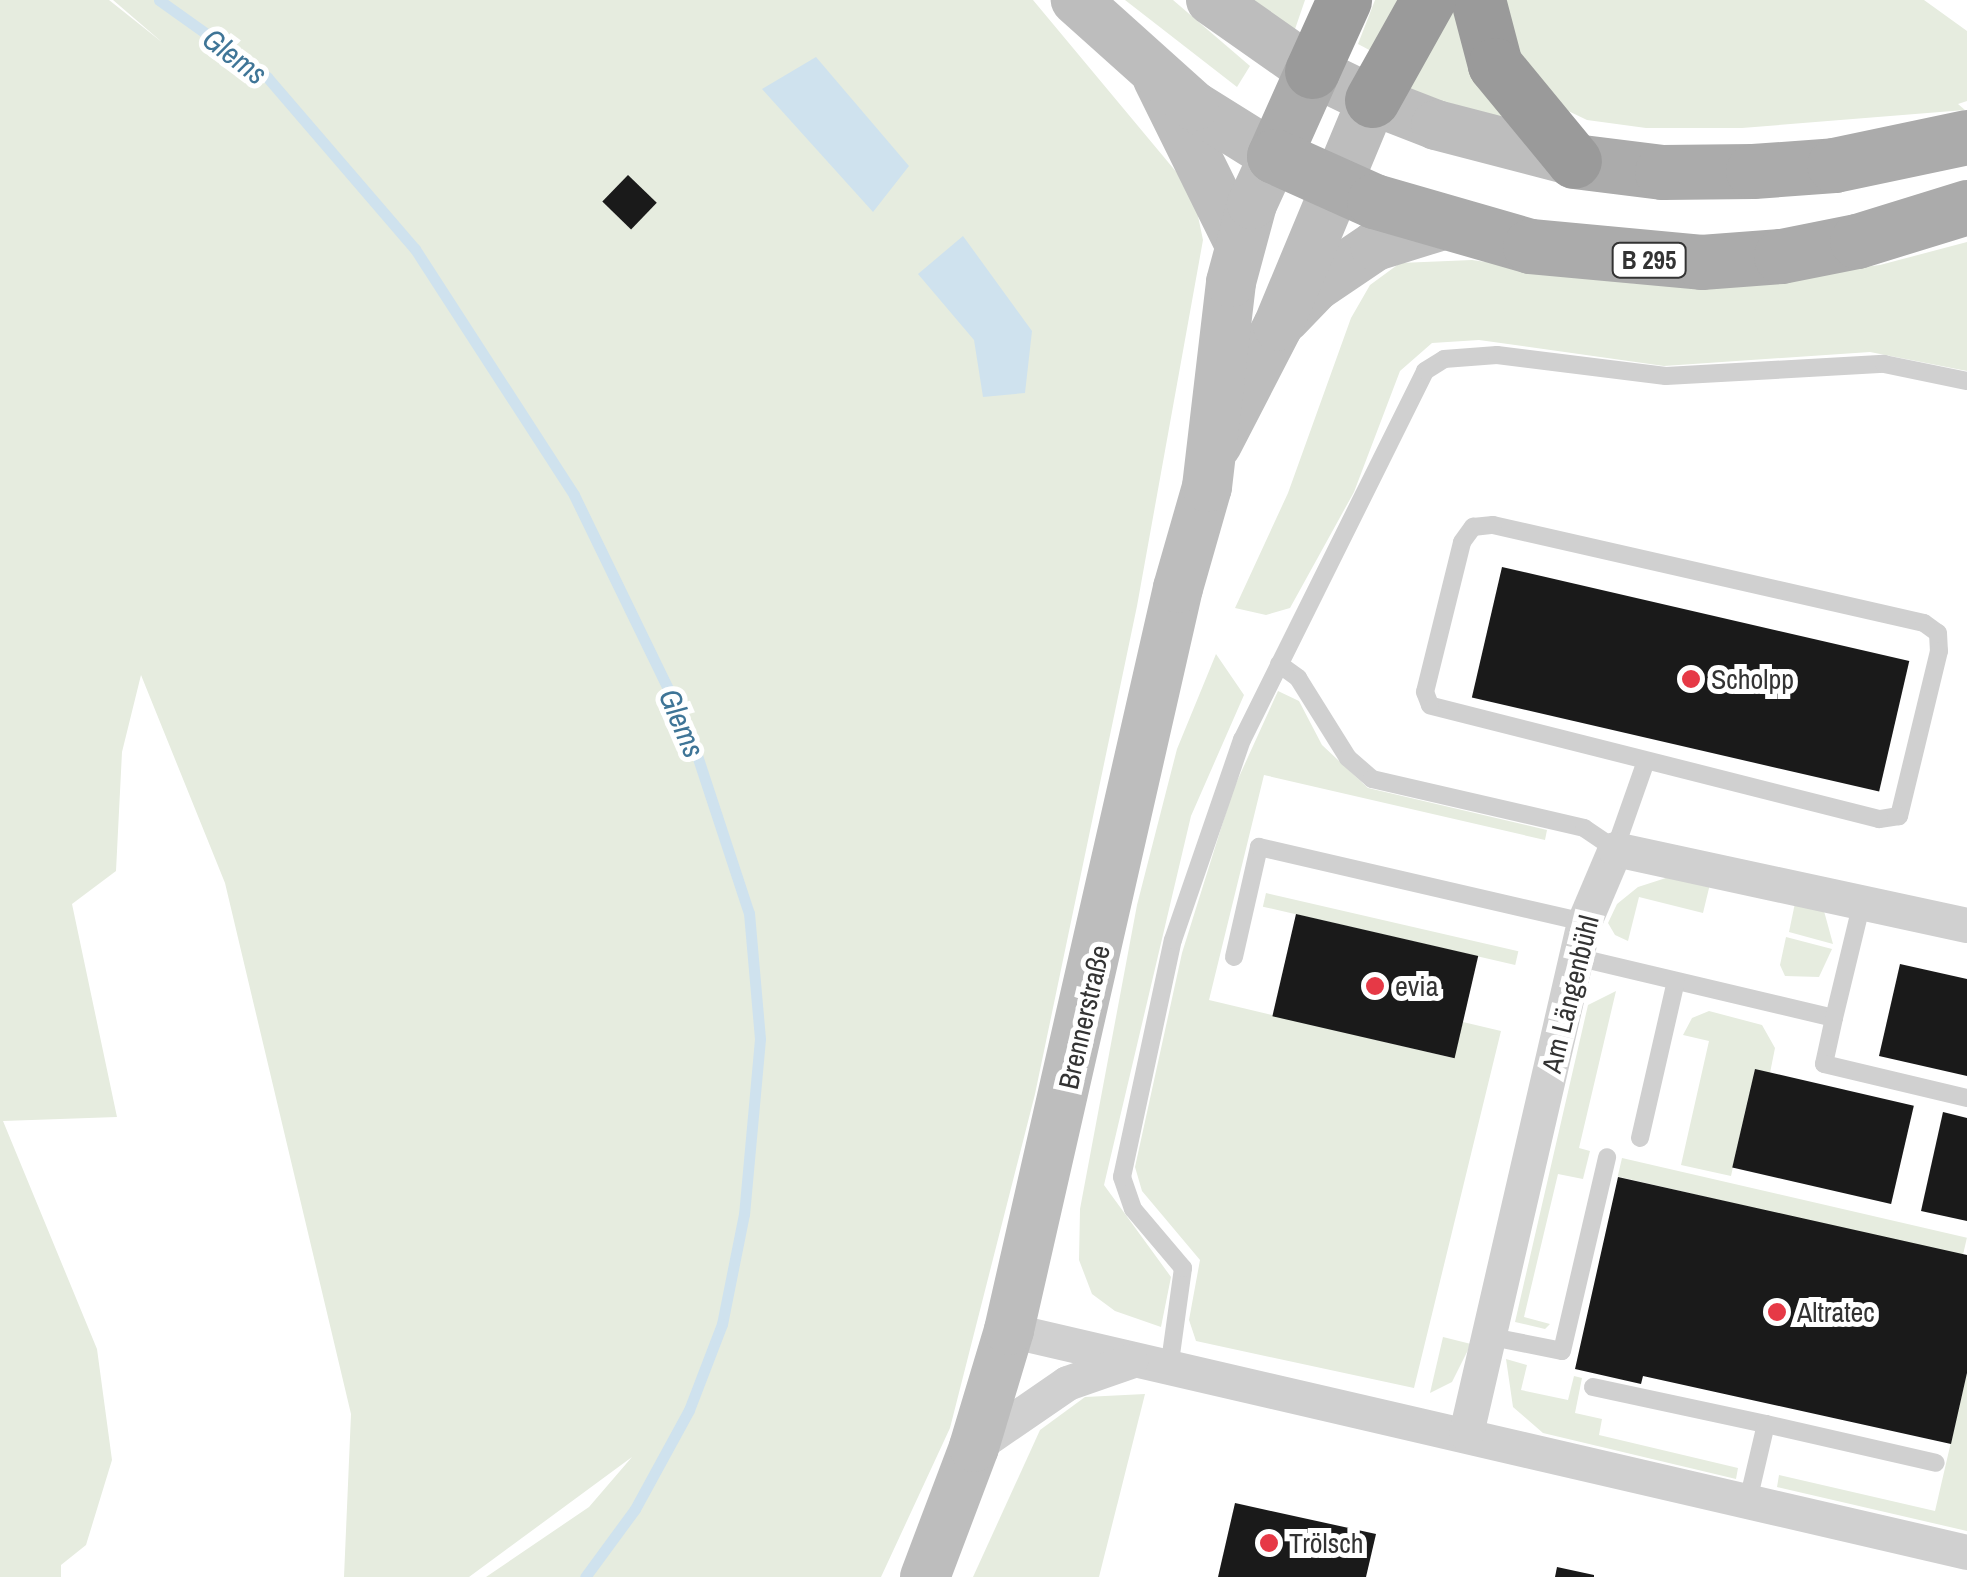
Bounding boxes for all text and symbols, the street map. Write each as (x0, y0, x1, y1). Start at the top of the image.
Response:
water label: Glems (196, 20, 274, 92)
road number: B 295 (1612, 240, 1686, 280)
place label: Scholpp (1711, 662, 1794, 696)
marker: Scholpp (1680, 668, 1702, 690)
water label: Glems (652, 683, 712, 763)
street label: Am Längenbühl (1534, 912, 1606, 1076)
street label: Brennerstraße (1051, 942, 1117, 1092)
place label: evia (1395, 969, 1438, 1003)
marker: evia (1364, 975, 1386, 997)
place label: Altratec (1797, 1295, 1875, 1329)
marker: Altratec (1766, 1301, 1788, 1323)
place label: Trölsch (1289, 1526, 1363, 1560)
marker: Trölsch (1258, 1532, 1280, 1554)

